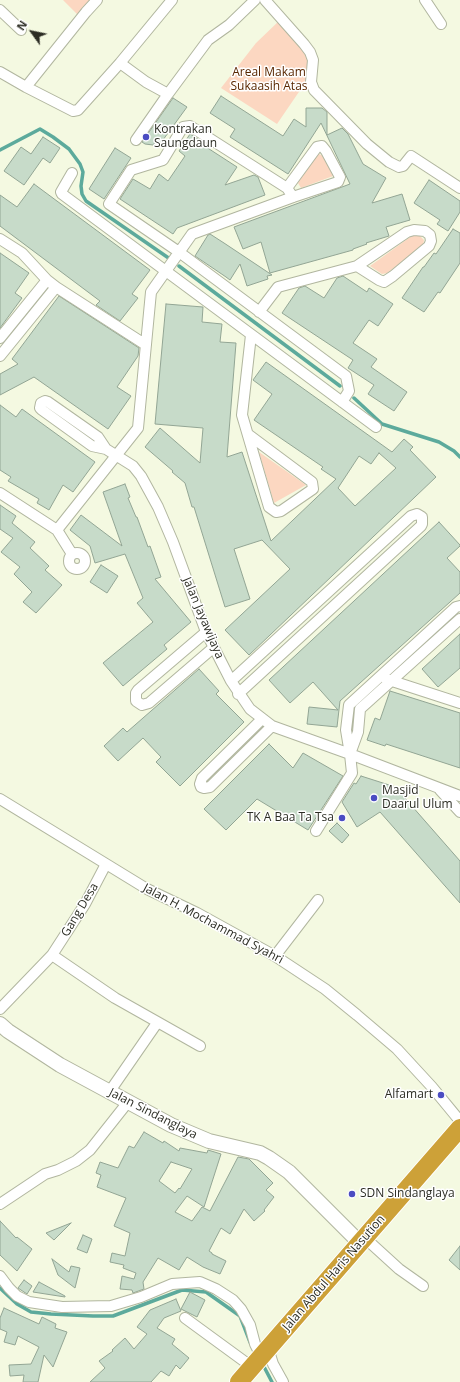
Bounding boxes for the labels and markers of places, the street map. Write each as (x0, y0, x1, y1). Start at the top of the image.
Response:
place label: Kontrakan Saungdaun (154, 123, 217, 151)
marker: Kontrakan Saungdaun (141, 132, 151, 142)
place label: Masjid Daarul Ulum (382, 784, 453, 812)
marker: Masjid Daarul Ulum (369, 793, 379, 803)
place label: TK A Baa Ta Tsa (247, 811, 334, 825)
marker: TK A Baa Ta Tsa (337, 813, 347, 823)
place label: Alfamart (385, 1088, 433, 1102)
marker: Alfamart (436, 1090, 446, 1100)
place label: SDN Sindanglaya (360, 1187, 455, 1201)
marker: SDN Sindanglaya (347, 1189, 357, 1199)

